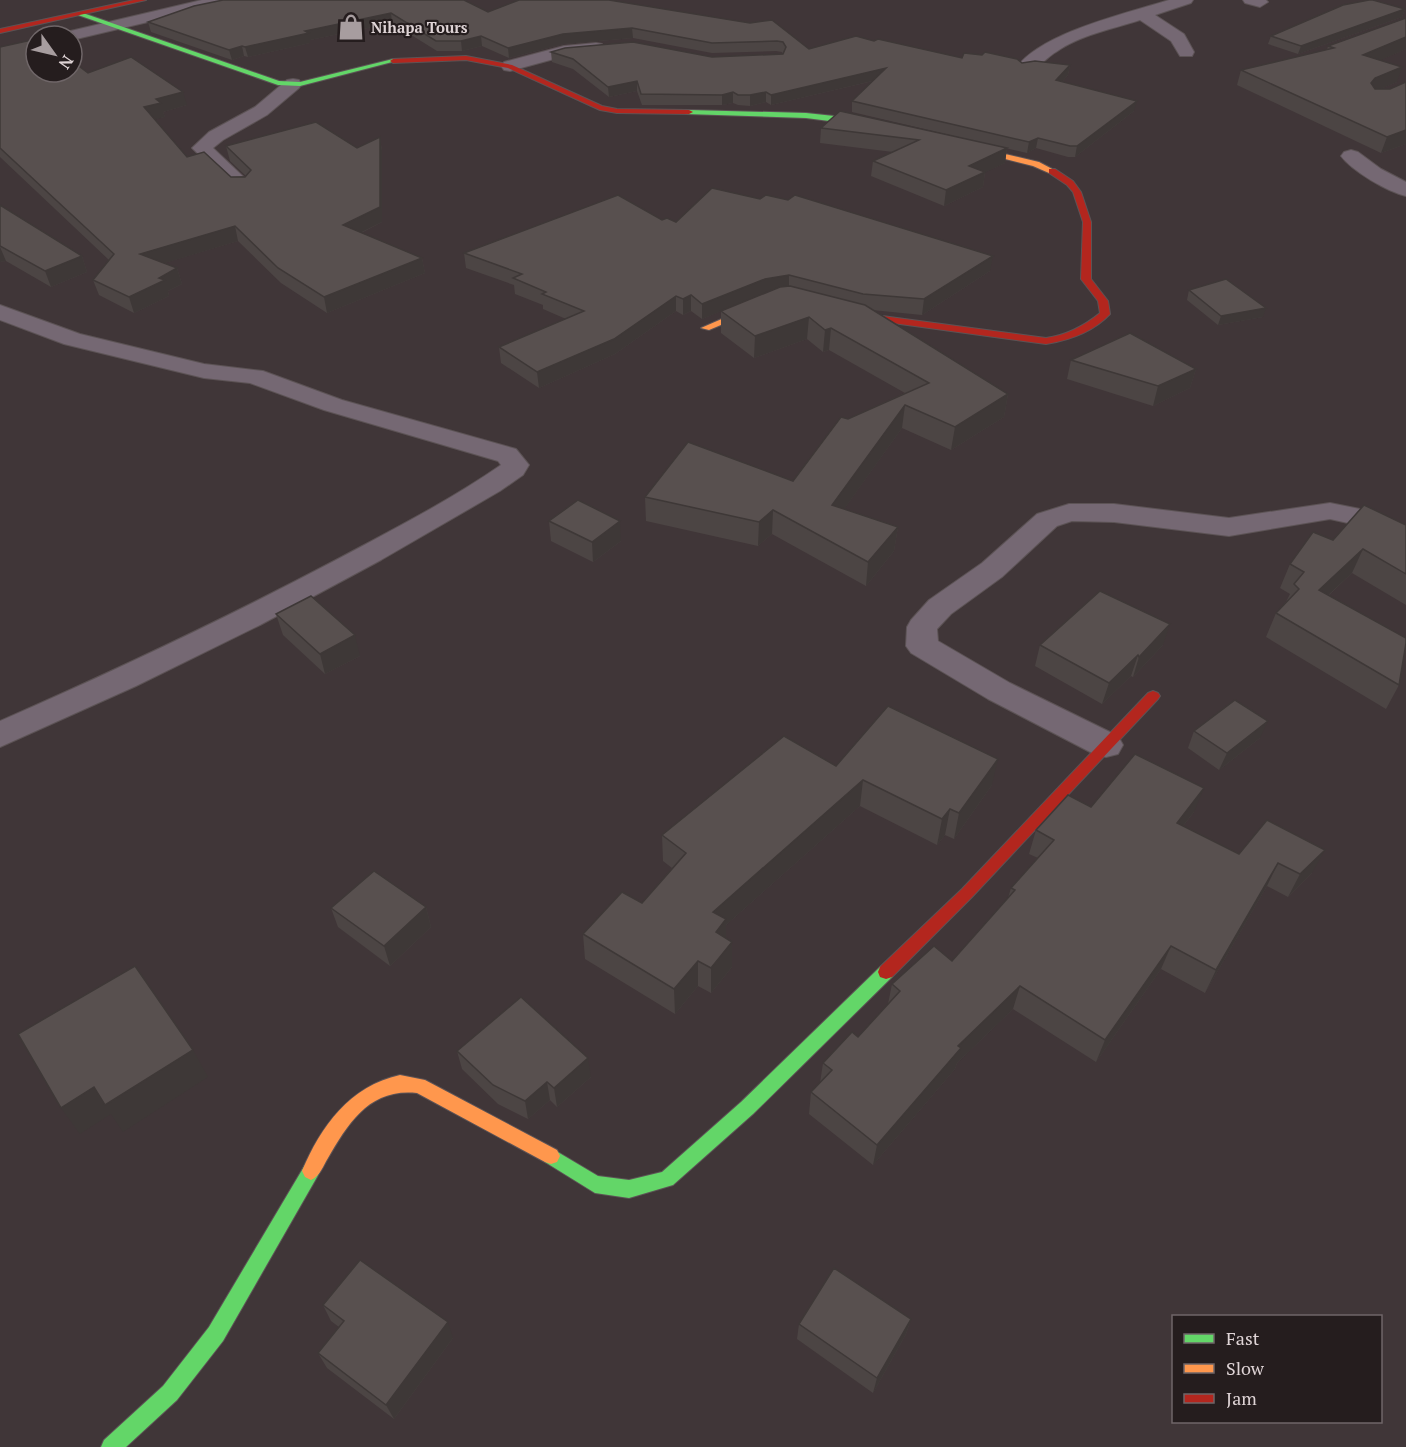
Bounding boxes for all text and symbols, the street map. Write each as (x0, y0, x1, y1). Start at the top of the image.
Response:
shop icon: Nihapa Tours (336, 12, 366, 42)
place label: Nihapa Tours (371, 17, 468, 37)
north arrow (24, 24, 84, 84)
text: N (54, 51, 79, 74)
legend (1172, 1315, 1382, 1423)
text: Fast (1226, 1326, 1260, 1350)
text: Slow (1226, 1356, 1265, 1380)
text: Jam (1226, 1386, 1257, 1410)

